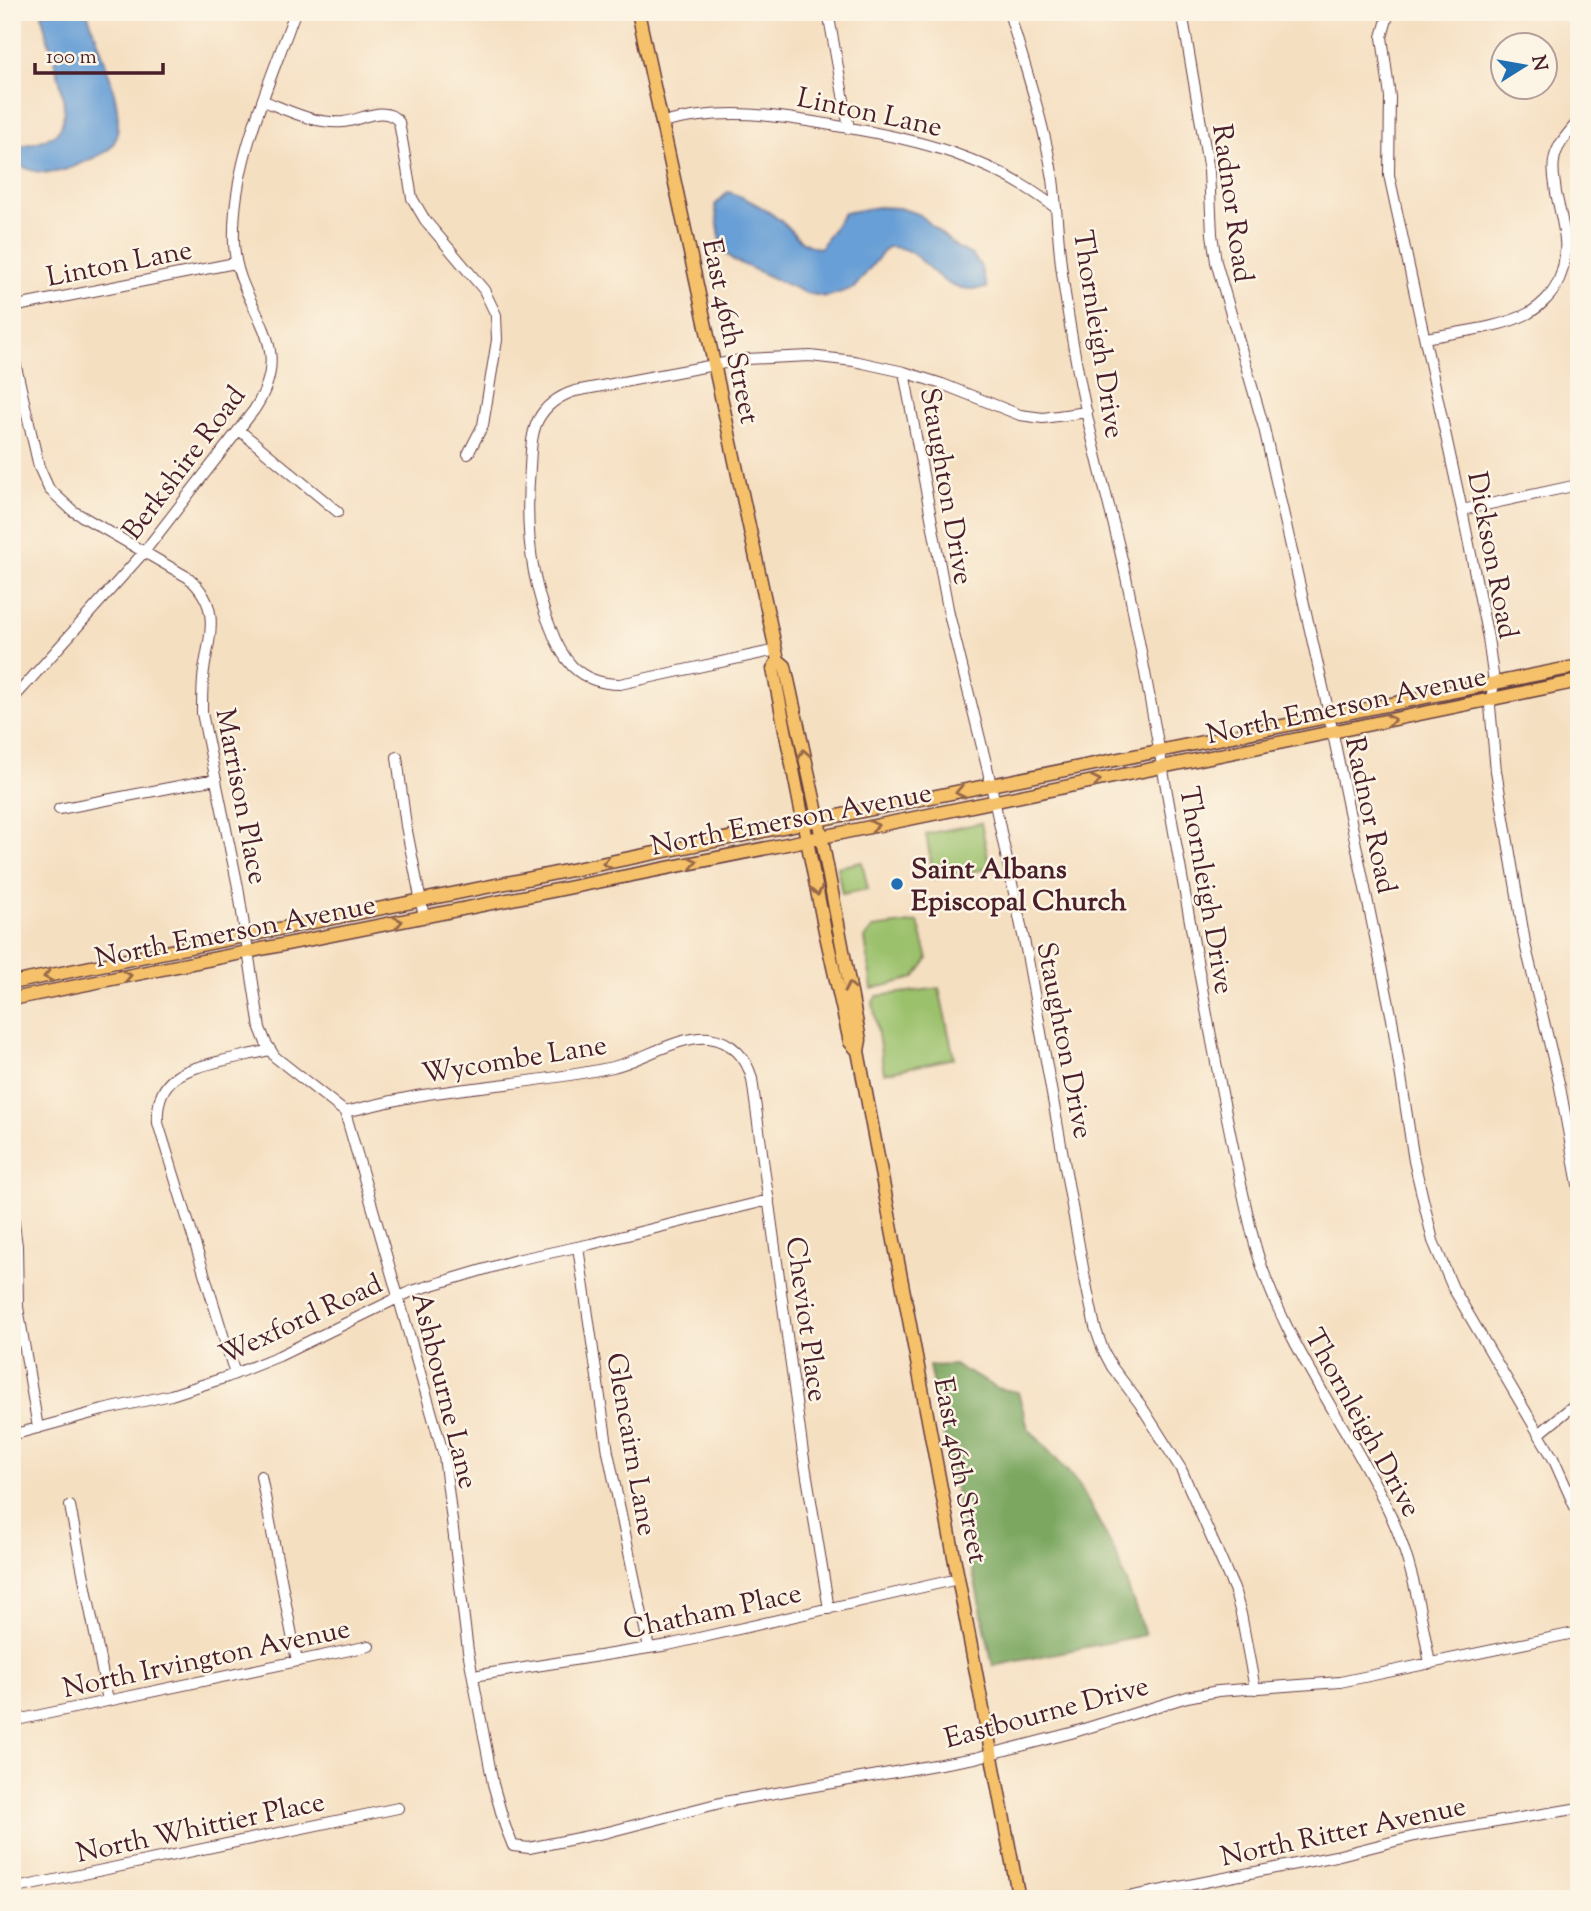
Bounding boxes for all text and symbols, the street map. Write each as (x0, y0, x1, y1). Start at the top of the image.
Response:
scale bar (35, 32, 163, 76)
north arrow (1490, 32, 1560, 102)
text: 100 m (46, 43, 97, 73)
text: N (1524, 53, 1553, 73)
street label: Linton Lane (793, 79, 946, 149)
street label: Radnor Road (1200, 122, 1262, 285)
street label: Thornleigh Drive (1061, 228, 1133, 441)
street label: Linton Lane (43, 231, 196, 299)
street label: East 46th Street (690, 235, 768, 428)
street label: Berkshire Road (114, 378, 257, 549)
street label: Staughton Drive (908, 385, 982, 588)
street label: Dickson Road (1455, 469, 1527, 643)
street label: North Emerson Avenue (1203, 658, 1490, 756)
street label: Marrison Place (203, 705, 277, 888)
one-way arrow (1385, 713, 1397, 728)
street label: Radnor Road (1333, 733, 1405, 898)
one-way arrow (797, 748, 812, 760)
street label: North Emerson Avenue (648, 774, 936, 868)
one-way arrow (1090, 774, 1102, 789)
one-way arrow (954, 784, 966, 799)
street label: Thornleigh Drive (1167, 784, 1243, 997)
one-way arrow (867, 819, 879, 834)
place label: Saint Albans Episcopal Church (911, 851, 1127, 923)
one-way arrow (601, 855, 613, 870)
one-way arrow (687, 856, 699, 871)
marker: Saint Albans Episcopal Church (889, 876, 905, 892)
one-way arrow (808, 885, 823, 897)
street label: North Emerson Avenue (92, 886, 380, 980)
one-way arrow (392, 915, 404, 930)
street label: Staughton Drive (1024, 939, 1102, 1142)
one-way arrow (42, 967, 54, 982)
one-way arrow (121, 970, 133, 985)
one-way arrow (843, 981, 858, 993)
street label: Wycombe Lane (419, 1027, 610, 1095)
street label: Cheviot Place (774, 1234, 836, 1405)
street label: Wexford Road (213, 1265, 390, 1376)
street label: Ashbourne Lane (399, 1288, 487, 1493)
street label: Thornleigh Drive (1293, 1322, 1430, 1525)
street label: Glencairn Lane (594, 1350, 666, 1539)
street label: East 46th Street (921, 1374, 997, 1567)
street label: Chatham Place (620, 1575, 806, 1651)
street label: North Irvington Avenue (59, 1610, 354, 1710)
street label: Eastbourne Drive (940, 1667, 1153, 1760)
street label: North Whittier Place (73, 1783, 329, 1875)
street label: North Ritter Avenue (1217, 1787, 1470, 1878)

